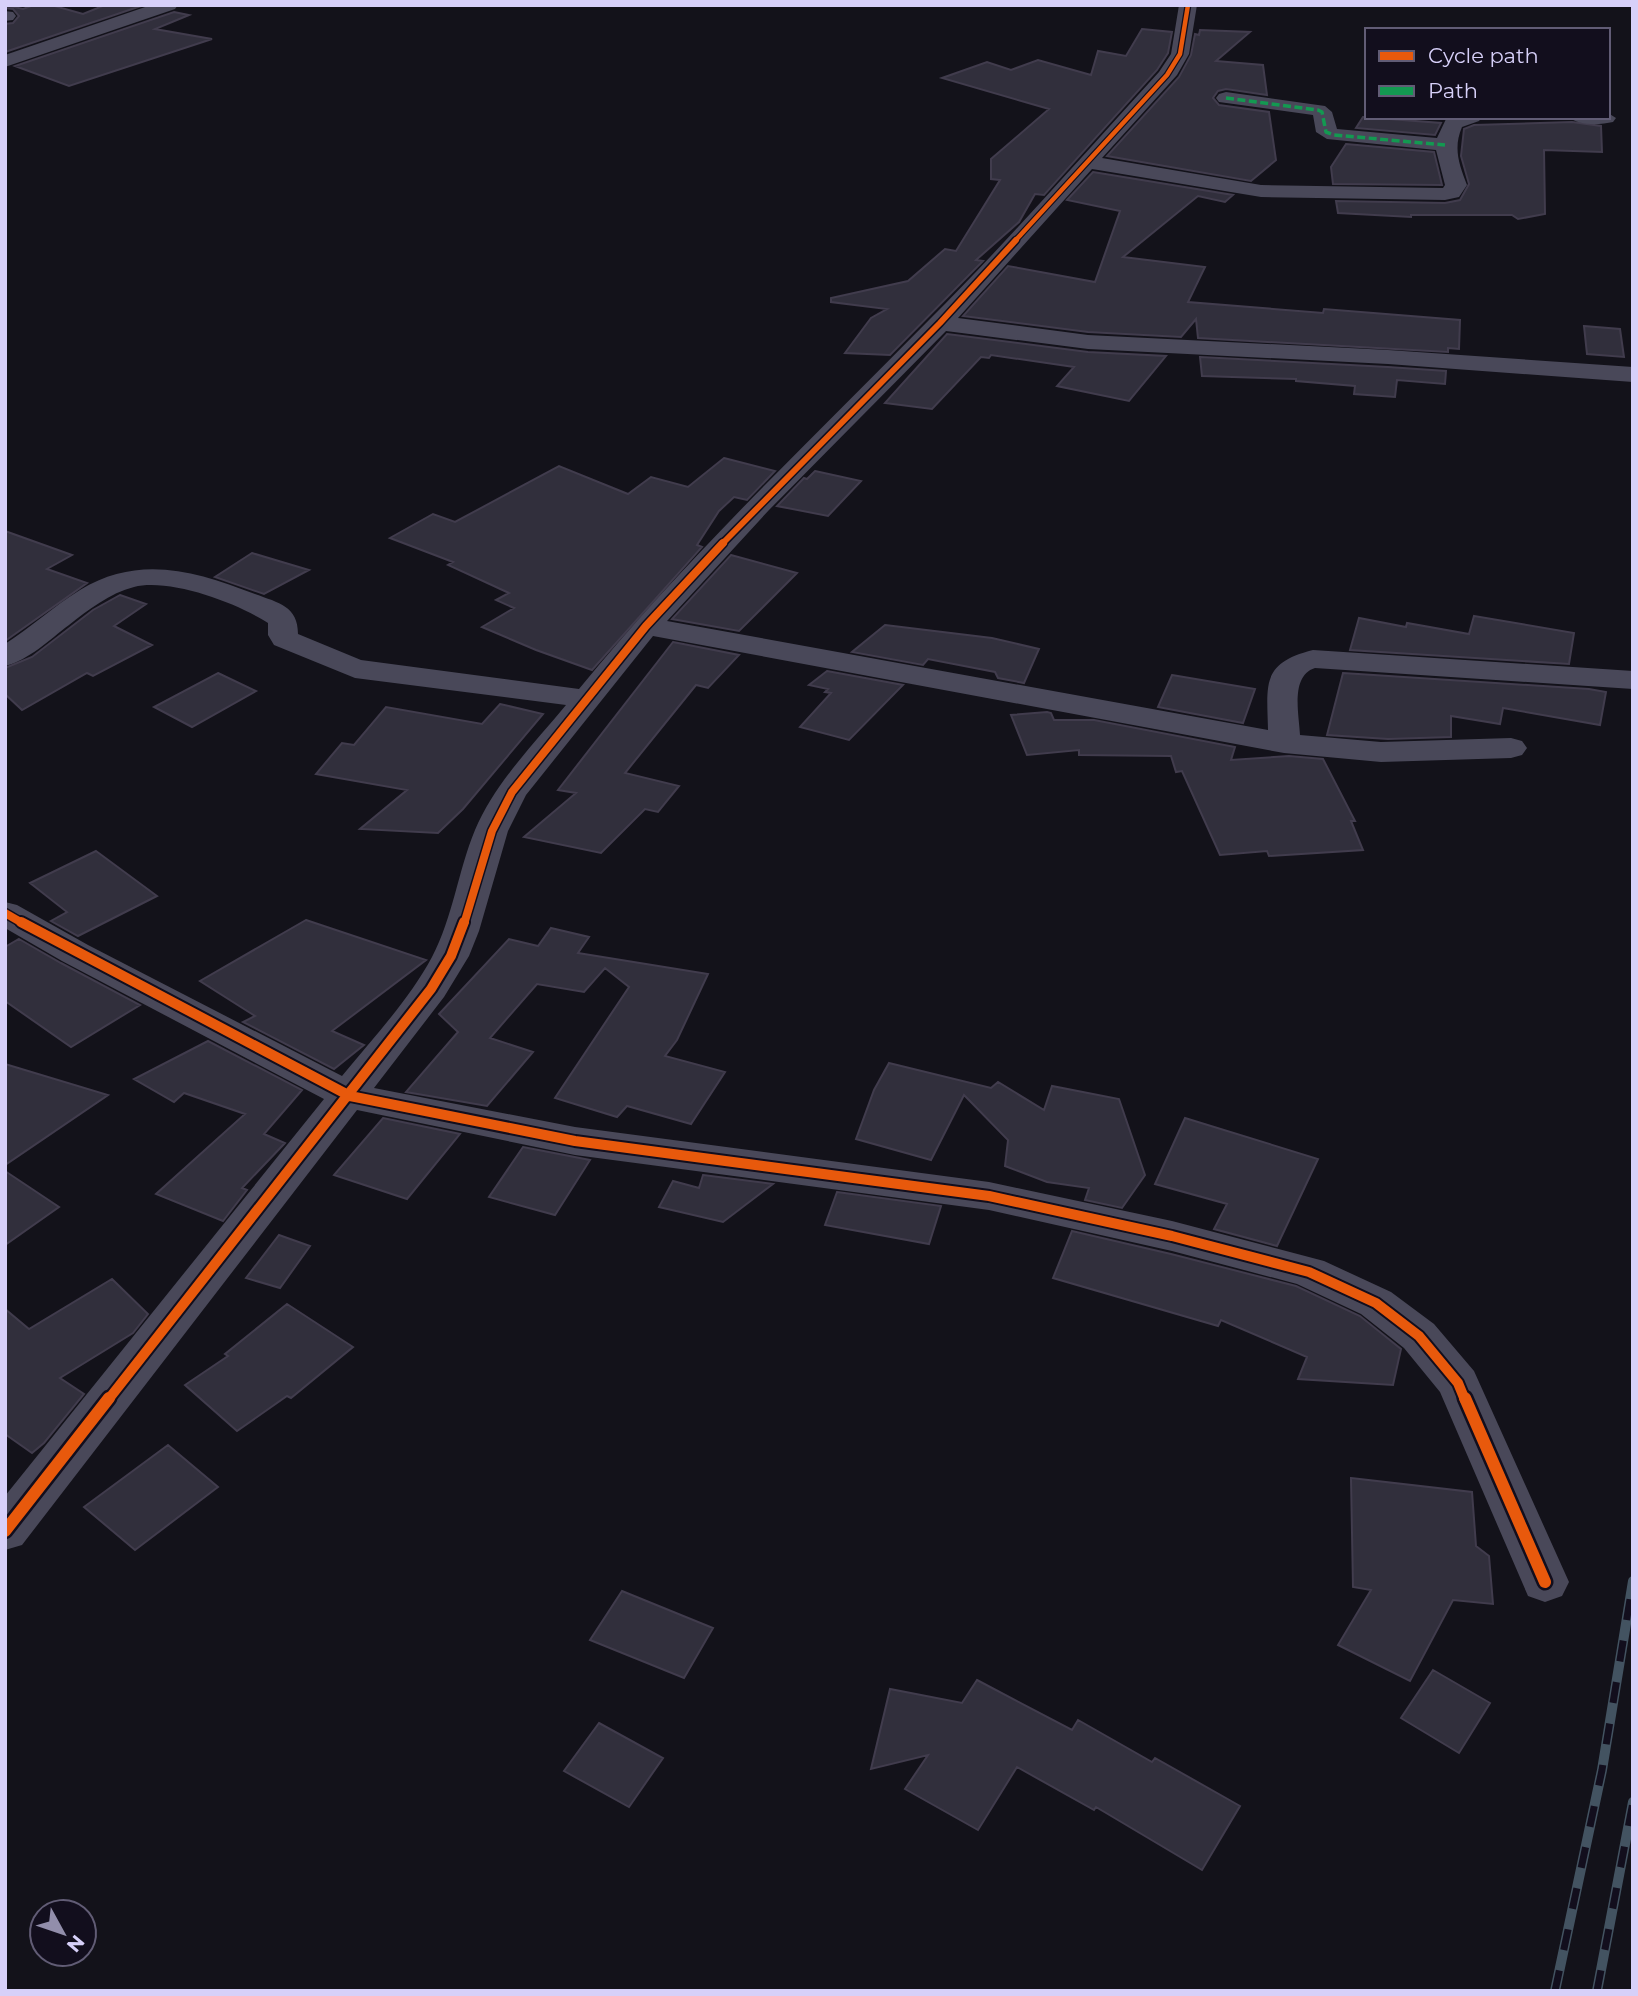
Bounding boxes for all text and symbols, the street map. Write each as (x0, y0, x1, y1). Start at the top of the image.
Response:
legend (1365, 28, 1610, 119)
text: Cycle path (1428, 43, 1539, 68)
text: Path (1428, 78, 1478, 103)
north arrow (28, 1898, 98, 1968)
text: N (62, 1930, 89, 1957)

